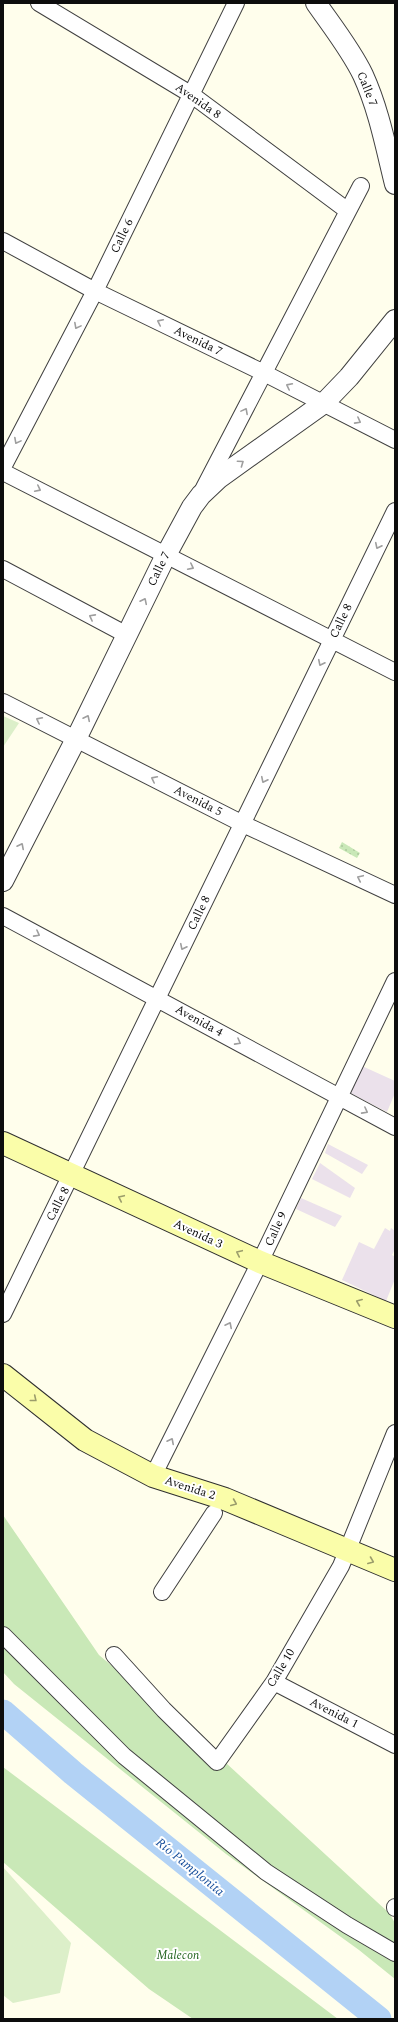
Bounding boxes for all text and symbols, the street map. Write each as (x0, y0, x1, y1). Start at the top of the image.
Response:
street label: Calle 7 (351, 69, 383, 109)
street label: Avenida 8 (171, 78, 225, 124)
street label: Calle 6 (105, 215, 139, 257)
one-way arrow (156, 319, 164, 327)
one-way arrow (74, 321, 82, 329)
street label: Avenida 7 (170, 321, 226, 361)
one-way arrow (286, 383, 293, 390)
one-way arrow (240, 408, 247, 415)
one-way arrow (354, 416, 362, 424)
one-way arrow (14, 436, 21, 444)
one-way arrow (236, 461, 243, 468)
one-way arrow (34, 485, 41, 492)
one-way arrow (375, 542, 383, 549)
street label: Calle 7 (142, 548, 176, 590)
one-way arrow (187, 563, 194, 570)
one-way arrow (139, 598, 147, 605)
street label: Calle 8 (324, 600, 358, 642)
one-way arrow (89, 614, 97, 622)
one-way arrow (318, 658, 326, 666)
one-way arrow (82, 714, 90, 722)
one-way arrow (35, 717, 43, 725)
one-way arrow (261, 775, 269, 783)
one-way arrow (151, 776, 159, 784)
street label: Avenida 5 (170, 781, 226, 821)
one-way arrow (16, 843, 24, 850)
one-way arrow (356, 875, 364, 883)
street label: Calle 8 (182, 892, 216, 934)
one-way arrow (33, 930, 41, 937)
one-way arrow (180, 943, 187, 950)
street label: Avenida 4 (171, 1000, 227, 1042)
one-way arrow (234, 1038, 241, 1045)
one-way arrow (361, 1106, 368, 1113)
street label: Calle 8 (41, 1183, 75, 1225)
one-way arrow (117, 1195, 125, 1203)
street label: Calle 9 (260, 1208, 292, 1250)
street label: Avenida 3 (170, 1214, 226, 1254)
one-way arrow (235, 1250, 243, 1258)
one-way arrow (355, 1299, 362, 1307)
one-way arrow (224, 1321, 232, 1329)
one-way arrow (29, 1394, 36, 1401)
one-way arrow (166, 1438, 174, 1445)
street label: Avenida 2 (162, 1471, 218, 1505)
one-way arrow (230, 1498, 237, 1506)
one-way arrow (367, 1556, 374, 1564)
street label: Calle 10 (262, 1645, 300, 1691)
street label: Avenida 1 (306, 1693, 362, 1733)
water label: Río Pamplonita (151, 1833, 229, 1901)
park label: Malecon (157, 1946, 200, 1965)

